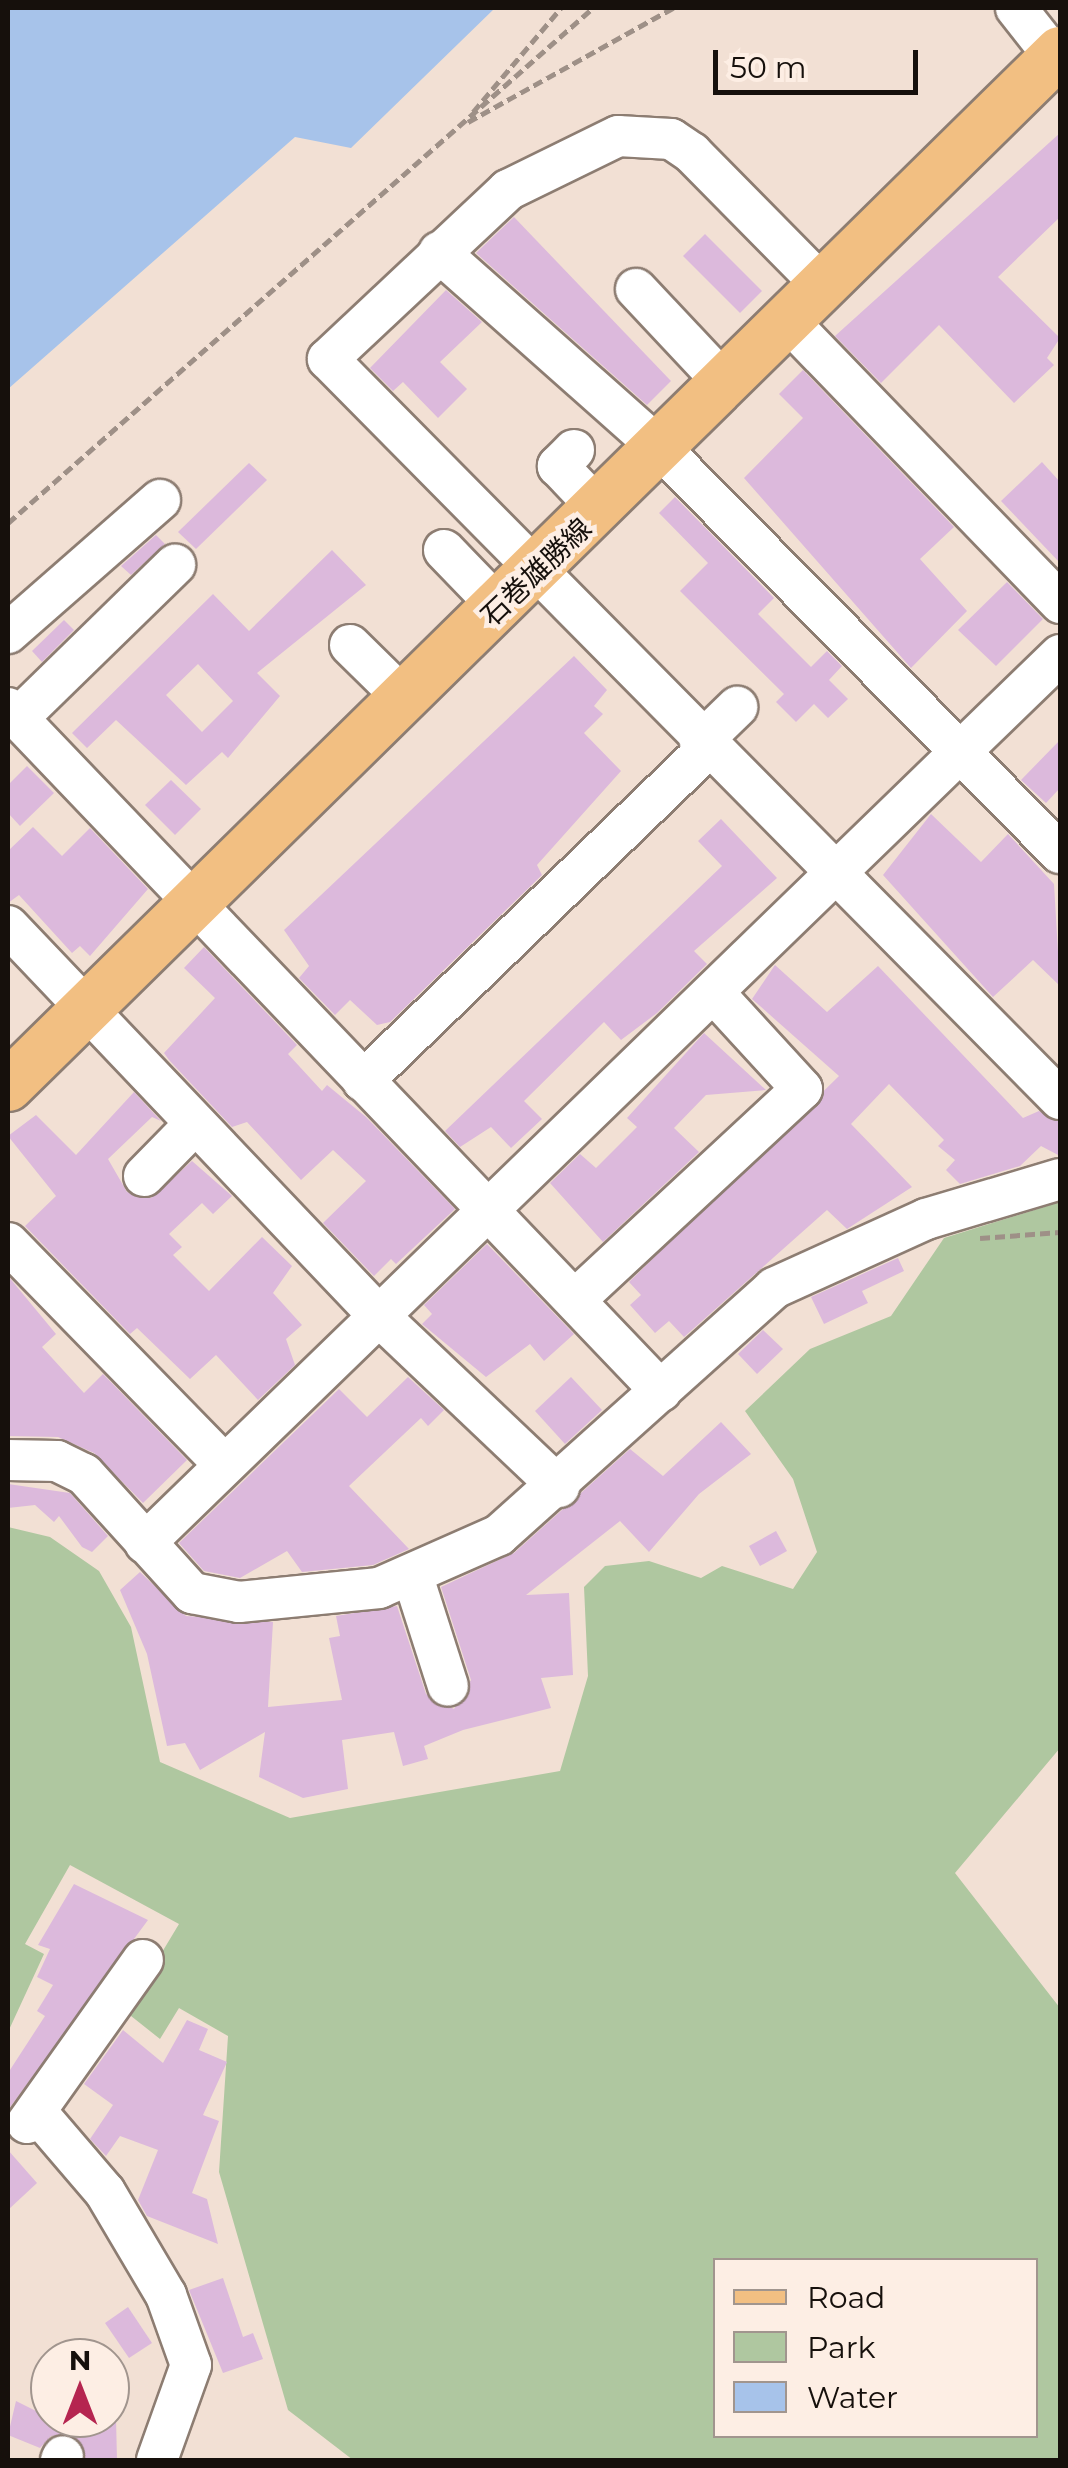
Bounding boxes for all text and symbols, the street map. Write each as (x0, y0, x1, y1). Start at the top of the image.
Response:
scale bar (718, 30, 923, 92)
text: 50 m (730, 49, 807, 86)
street label: 石巻雄勝線 (474, 511, 598, 633)
legend (713, 2258, 1038, 2438)
text: Road (807, 2279, 885, 2316)
text: Park (807, 2329, 876, 2366)
north arrow (30, 2338, 130, 2438)
text: N (69, 2343, 91, 2377)
text: Water (807, 2379, 898, 2416)

